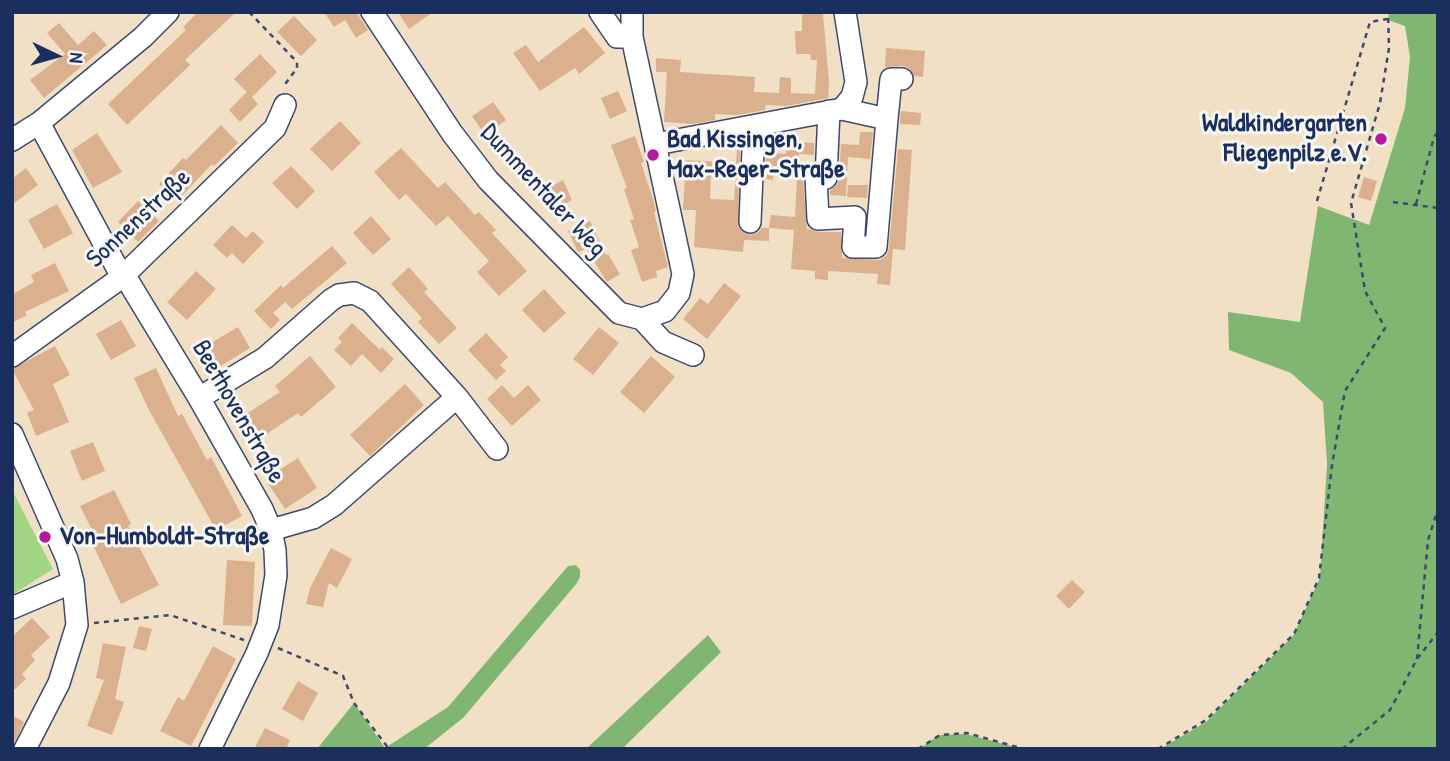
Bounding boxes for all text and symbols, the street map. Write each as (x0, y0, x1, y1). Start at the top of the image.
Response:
north arrow (21, 21, 91, 91)
text: N (64, 52, 90, 64)
place label: Waldkindergarten Fliegenpilz e.V. (1202, 108, 1367, 170)
street label: Dummentaler Weg (473, 118, 613, 264)
place label: Bad Kissingen, Max-Reger-Straße (667, 124, 845, 186)
marker: Waldkindergarten Fliegenpilz e.V. (1373, 131, 1389, 147)
marker: Bad Kissingen, Max-Reger-Straße (645, 147, 661, 163)
street label: Sonnenstraße (80, 163, 198, 275)
street label: Beethovenstraße (184, 335, 292, 489)
place label: Von-Humboldt-Straße (59, 521, 269, 553)
marker: Von-Humboldt-Straße (37, 529, 53, 545)

